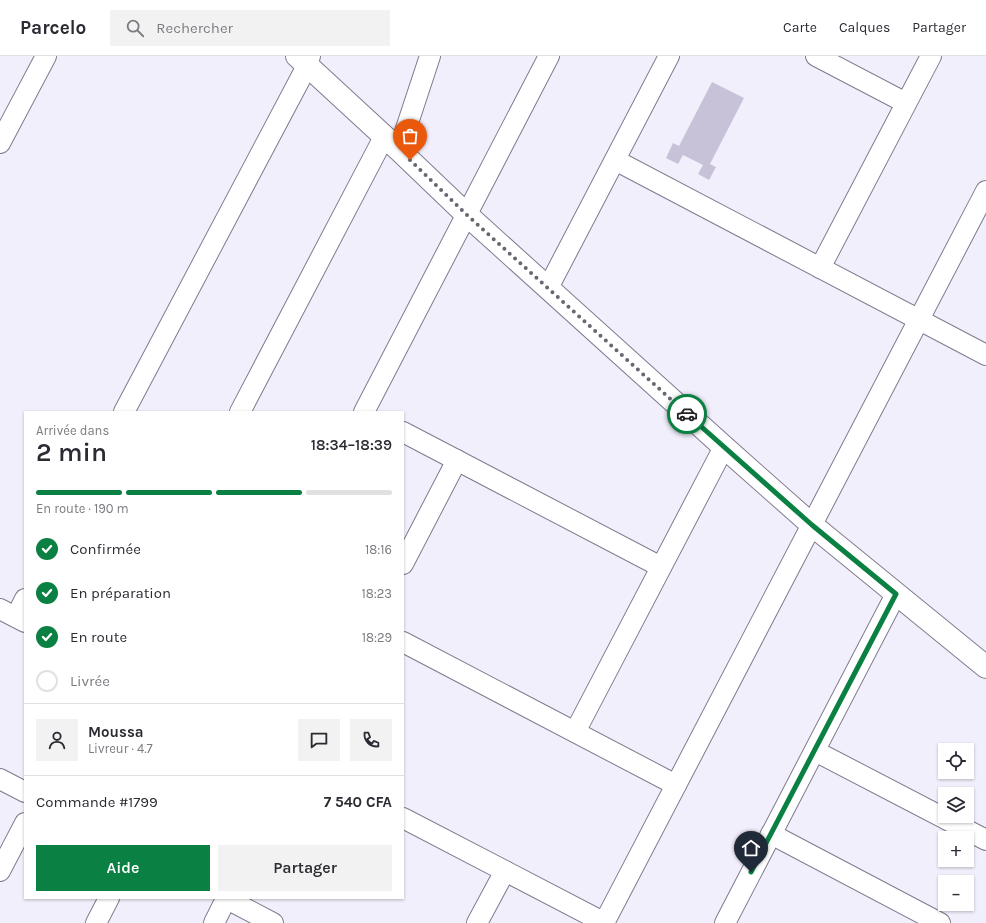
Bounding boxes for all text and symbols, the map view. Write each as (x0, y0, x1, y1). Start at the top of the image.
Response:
search box (110, 10, 390, 46)
text: Parcelo (20, 17, 86, 39)
icon: search (124, 17, 146, 39)
text: Rechercher (156, 19, 233, 37)
text: Carte (783, 19, 817, 36)
text: Calques (839, 19, 890, 36)
text: Partager (912, 19, 966, 36)
pin (393, 119, 427, 160)
icon: bag (399, 125, 421, 147)
courier (667, 394, 707, 434)
icon: car (676, 403, 698, 425)
text: Arrivée dans (36, 423, 109, 438)
text: 18:34–18:39 (311, 436, 392, 454)
text: 2 min (36, 437, 107, 468)
text: En route · 190 m (36, 501, 129, 516)
icon: check (36, 538, 58, 560)
text: Confirmée (70, 540, 141, 558)
text: 18:16 (365, 542, 392, 557)
icon: check (36, 582, 58, 604)
text: En préparation (70, 584, 171, 602)
text: 18:23 (362, 586, 392, 601)
icon: check (36, 626, 58, 648)
text: En route (70, 628, 127, 646)
text: 18:29 (362, 630, 392, 645)
text: Livrée (70, 672, 110, 690)
button: person (36, 719, 78, 761)
button: chat (298, 719, 340, 761)
button: phone (350, 719, 392, 761)
text: Moussa (88, 723, 144, 741)
text: Livreur · 4.7 (88, 741, 153, 756)
map controls (938, 743, 974, 911)
button: locate (938, 743, 974, 779)
button: layers (938, 787, 974, 823)
text: Commande #1799 (36, 793, 158, 811)
text: 7 540 CFA (324, 793, 392, 811)
pin (734, 831, 768, 872)
button: + (938, 831, 974, 867)
icon: home (740, 837, 762, 859)
button: Aide (36, 845, 210, 891)
button: Partager (218, 845, 392, 891)
button: − (938, 875, 974, 911)

